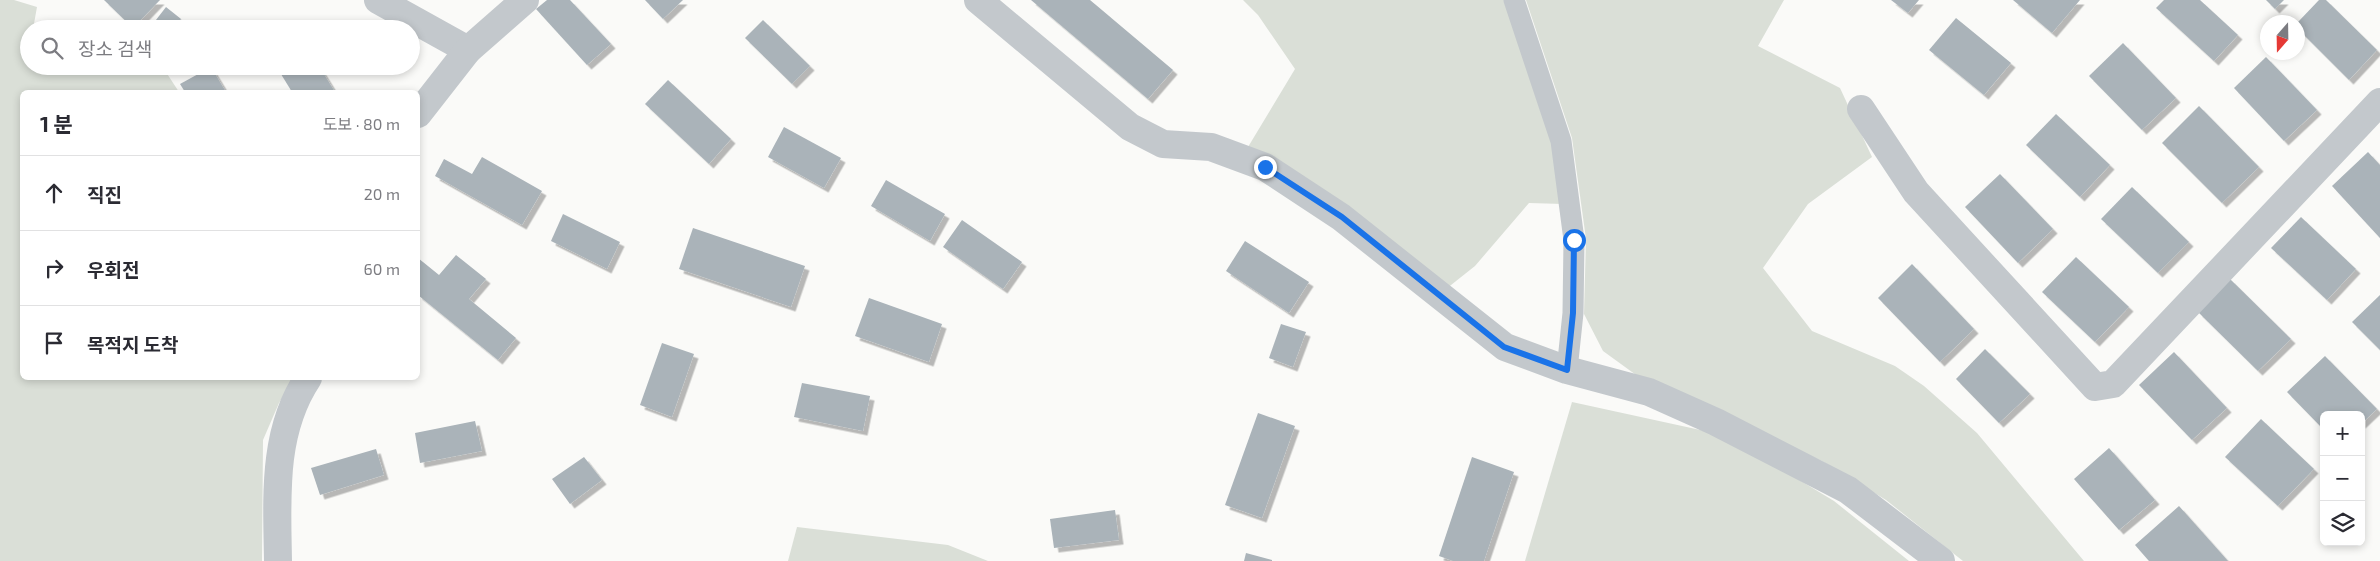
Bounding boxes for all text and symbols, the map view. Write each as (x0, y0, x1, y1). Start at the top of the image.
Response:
north arrow (2260, 15, 2305, 60)
search box (20, 20, 420, 75)
icon: search (38, 34, 66, 62)
text: 장소 검색 (78, 37, 152, 60)
text: 1 분 (40, 111, 73, 136)
text: 도보 · 80 m (323, 114, 400, 133)
route end (1254, 156, 1277, 179)
icon: ahead (40, 179, 68, 207)
text: 직진 (87, 183, 122, 206)
text: 20 m (364, 184, 400, 203)
route start (1563, 229, 1586, 252)
icon: right (40, 254, 68, 282)
text: 우회전 (87, 258, 139, 281)
text: 60 m (364, 259, 400, 278)
icon: arrive (40, 329, 68, 357)
text: 목적지 도착 (87, 333, 179, 356)
map controls (2320, 411, 2365, 546)
button: + (2320, 411, 2365, 456)
button: − (2320, 456, 2365, 501)
button: layers (2320, 501, 2365, 546)

